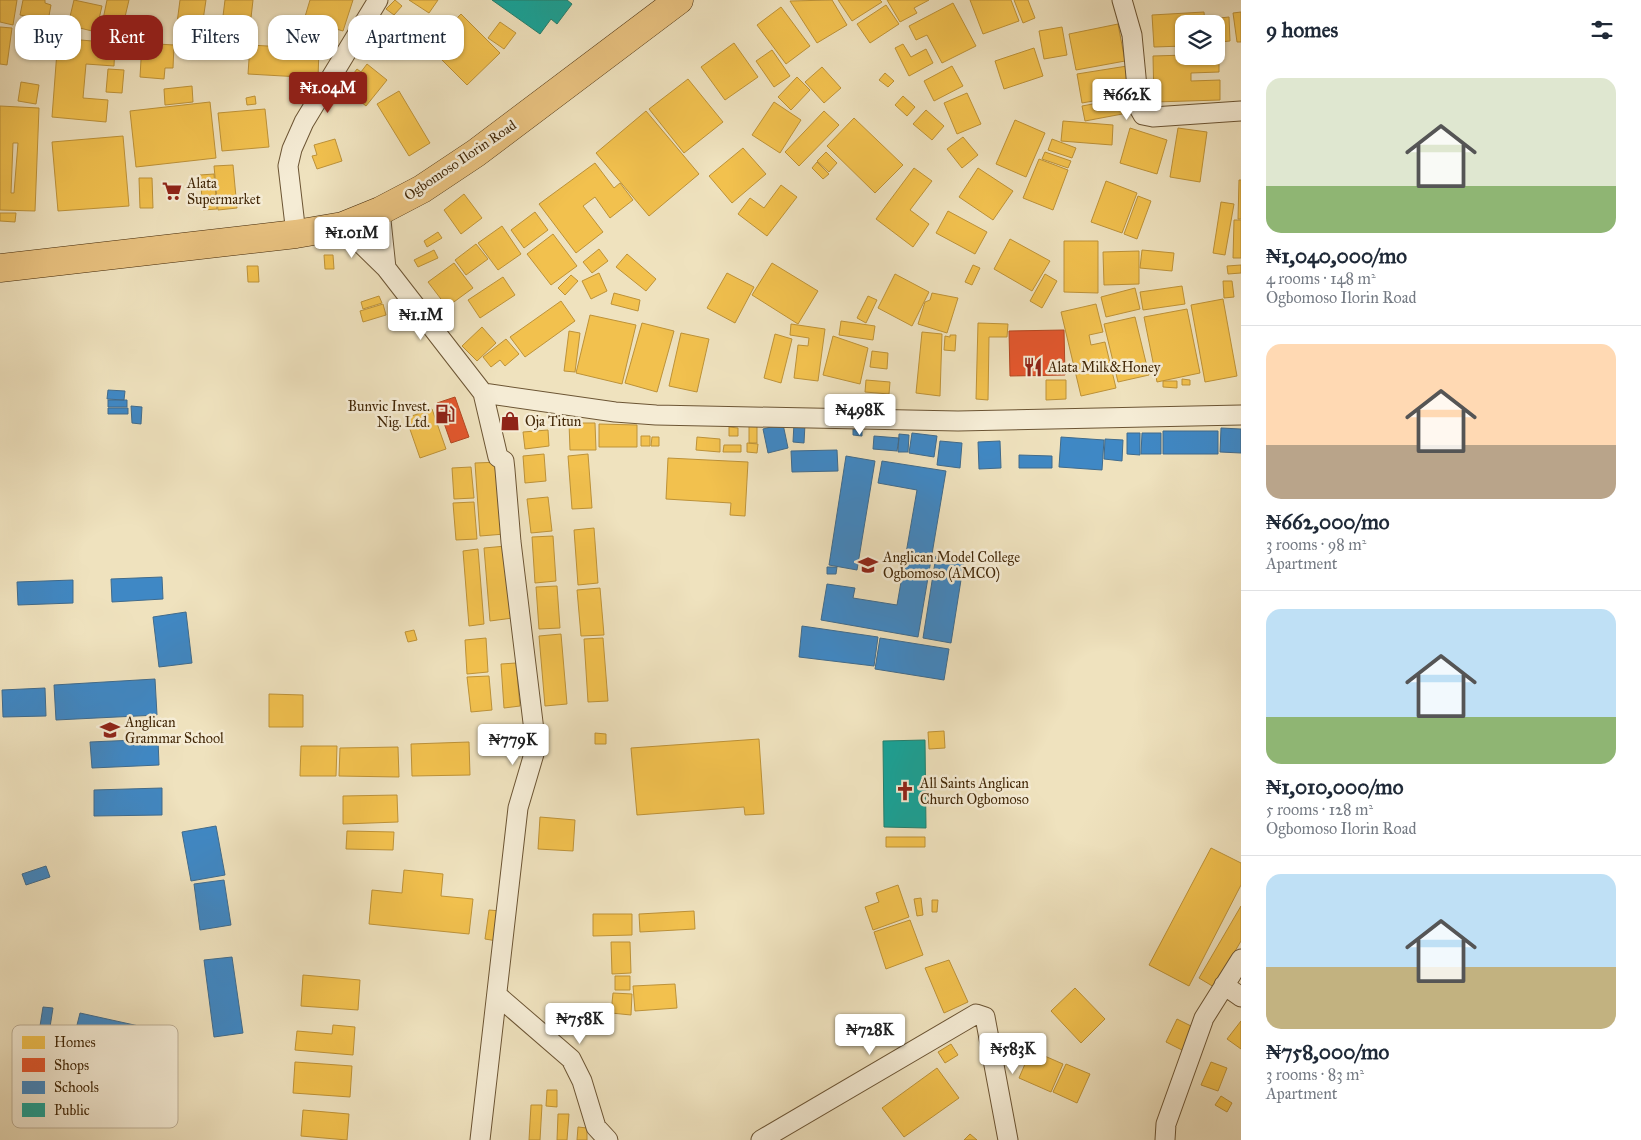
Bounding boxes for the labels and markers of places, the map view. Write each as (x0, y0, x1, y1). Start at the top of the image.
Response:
pin: ₦1.04M (287, 72, 369, 114)
pin: ₦662K (1092, 78, 1162, 121)
place label: Alata Supermarket (186, 175, 261, 208)
supermarket icon: Alata Supermarket (161, 180, 183, 202)
pin: ₦1.01M (311, 216, 393, 259)
pin: ₦1.1M (386, 298, 456, 341)
restaurant icon: Alata Milk&Honey (1022, 356, 1044, 378)
place label: Alata Milk&Honey (1047, 359, 1161, 376)
pin: ₦498K (825, 394, 895, 436)
place label: Bunvic Invest. Nig. Ltd. (348, 398, 430, 431)
fuel station icon: Bunvic Invest. Nig. Ltd. (434, 403, 456, 425)
shop icon: Oja Titun (499, 410, 521, 432)
place label: Oja Titun (525, 413, 582, 430)
place label: Anglican Model College Ogbomoso (AMCO) (882, 549, 1020, 583)
school or university icon: Anglican Model College Ogbomoso (AMCO) (857, 554, 879, 576)
place label: Anglican Grammar School (124, 714, 224, 747)
school or university icon: Anglican Grammar School (99, 719, 121, 741)
pin: ₦779K (478, 724, 548, 766)
place label: All Saints Anglican Church Ogbomoso (919, 775, 1029, 808)
church icon: All Saints Anglican Church Ogbomoso (894, 780, 916, 802)
pin: ₦758K (545, 1002, 615, 1045)
pin: ₦728K (835, 1014, 905, 1056)
pin: ₦583K (978, 1032, 1048, 1075)

